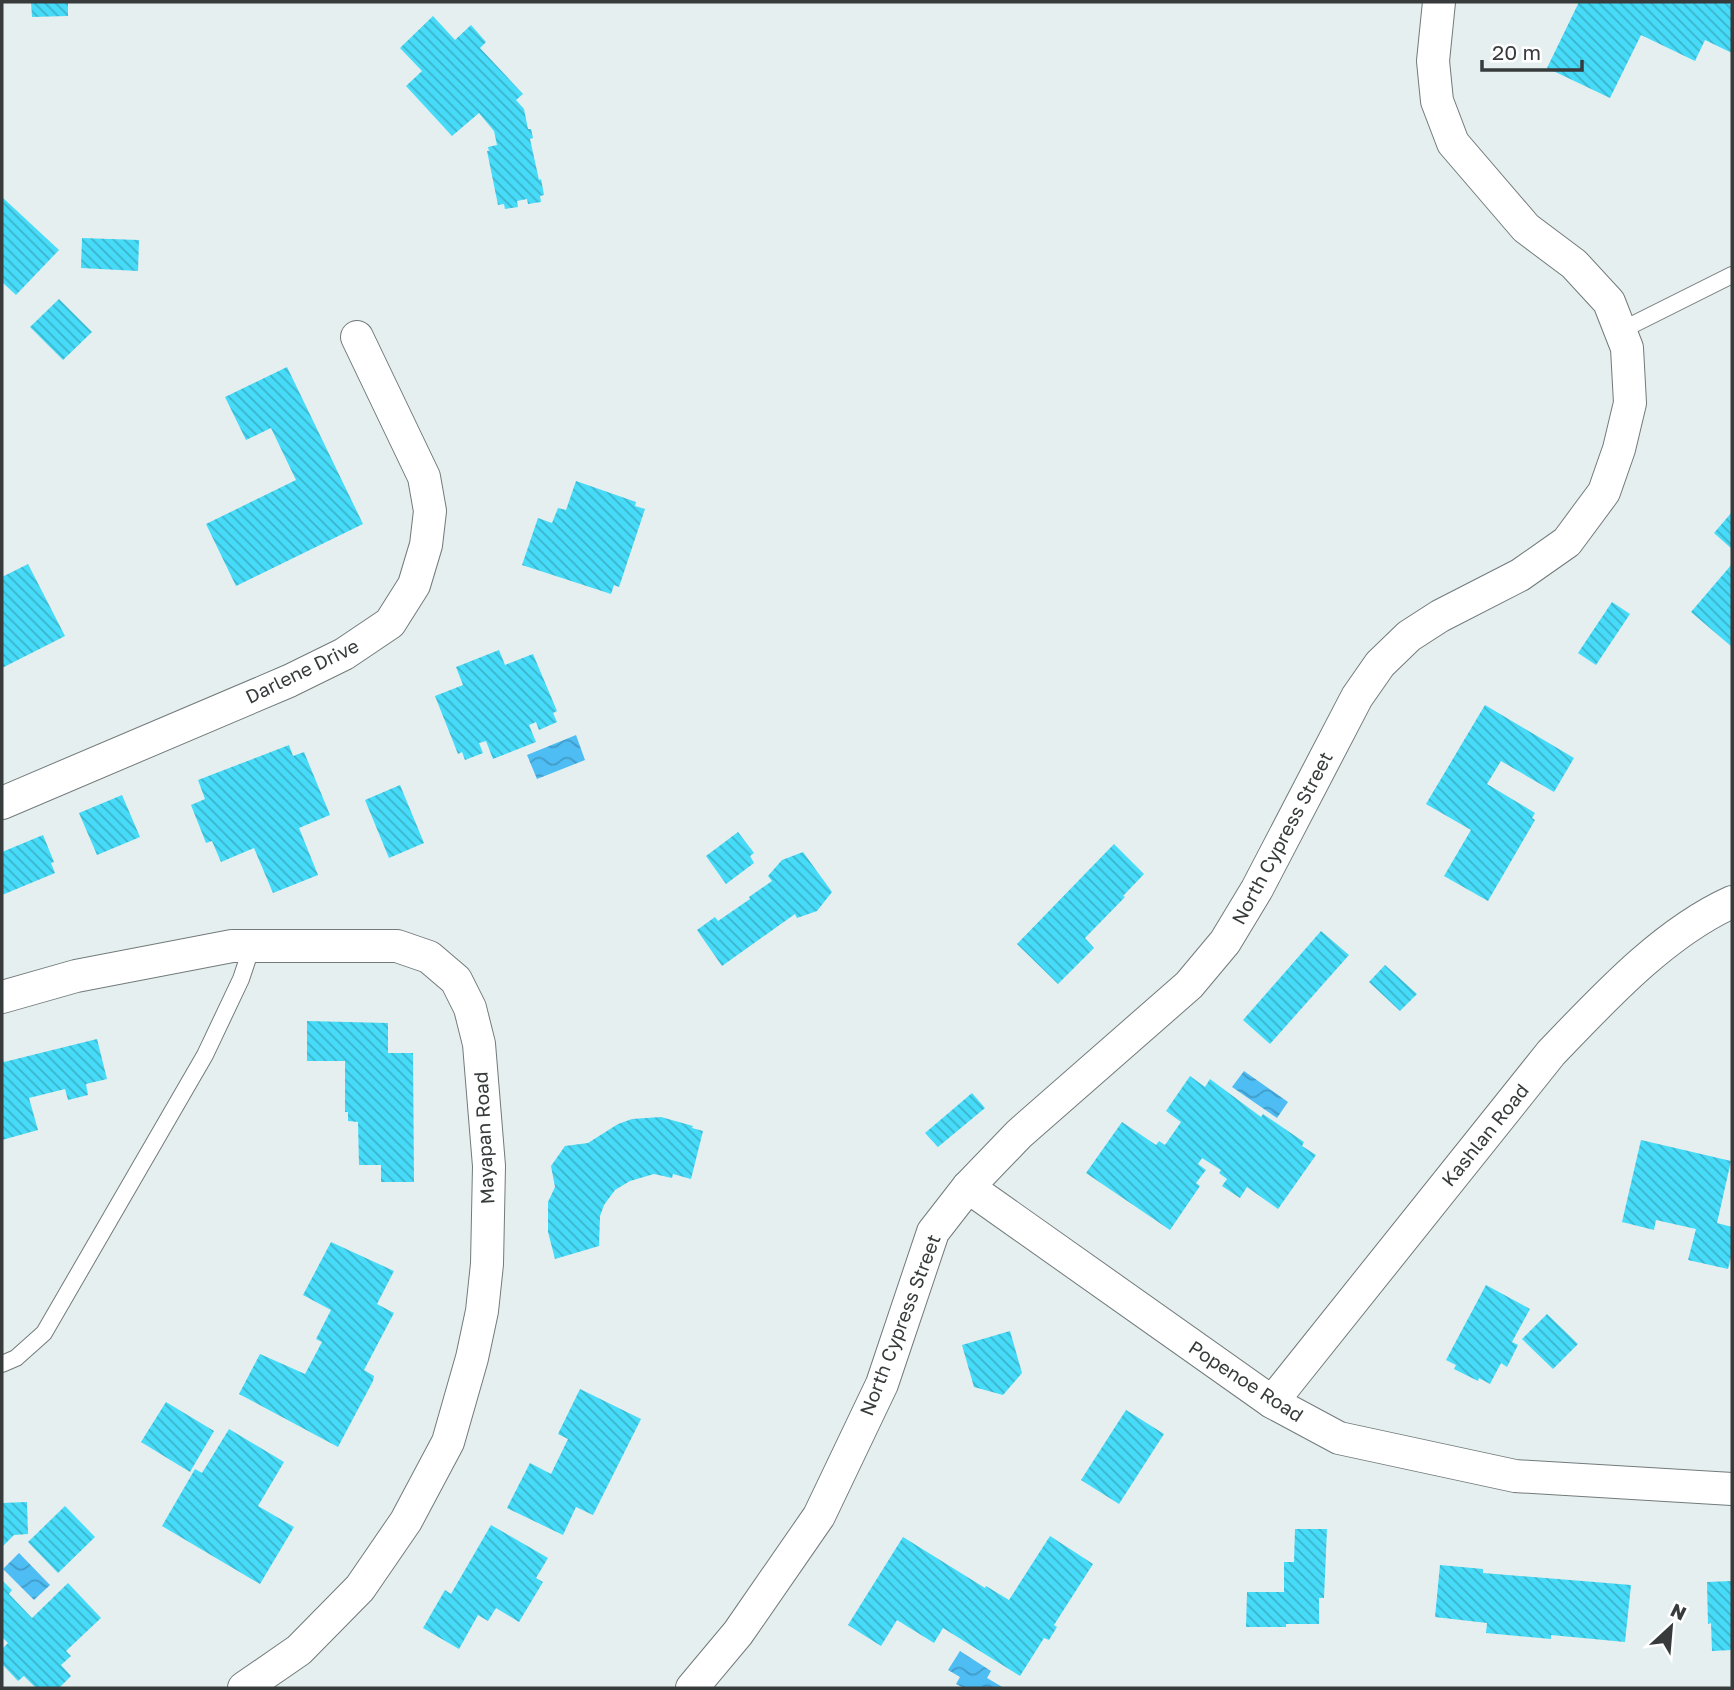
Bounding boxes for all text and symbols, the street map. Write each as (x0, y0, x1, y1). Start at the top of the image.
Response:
scale bar (1482, 28, 1582, 72)
text: 20 m (1492, 39, 1541, 65)
street label: Darlene Drive (242, 633, 362, 708)
street label: North Cypress Street (1226, 747, 1337, 928)
street label: Mayapan Road (469, 1071, 498, 1205)
street label: Kashlan Road (1436, 1079, 1533, 1191)
street label: North Cypress Street (854, 1231, 945, 1419)
street label: Popenoe Road (1185, 1335, 1308, 1426)
north arrow (1636, 1592, 1706, 1662)
text: N (1667, 1598, 1690, 1625)

